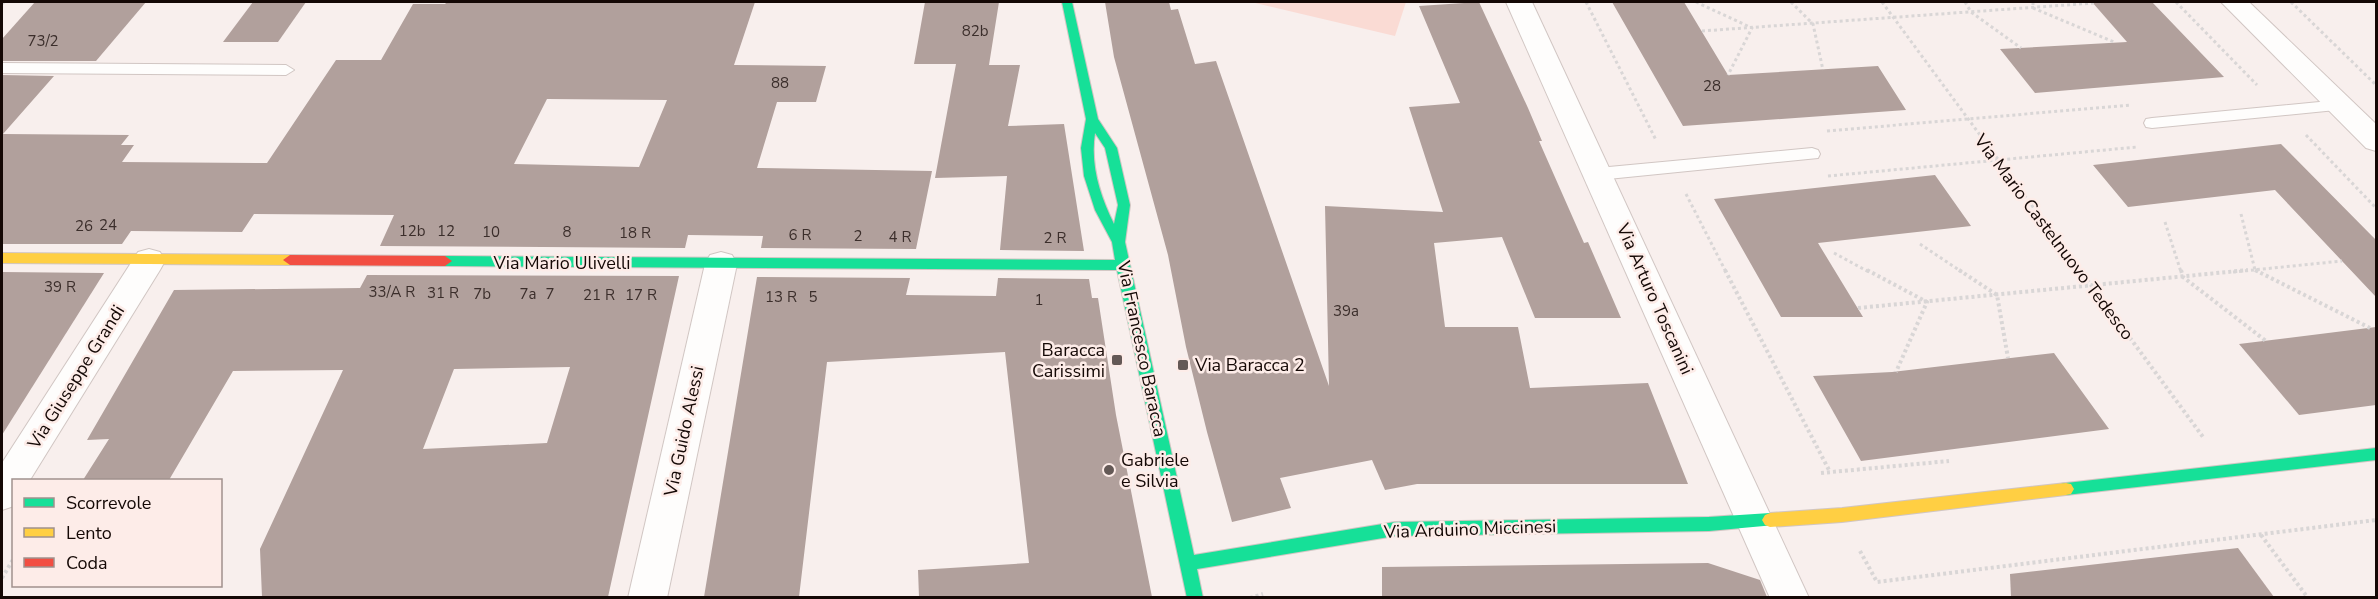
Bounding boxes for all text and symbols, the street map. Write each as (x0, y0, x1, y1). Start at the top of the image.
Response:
house number: 82b (962, 21, 989, 41)
house number: 73/2 (27, 31, 59, 51)
house number: 88 (771, 73, 789, 93)
house number: 28 (1703, 76, 1721, 96)
street label: Via Mario Castelnuovo Tedesco (1968, 128, 2139, 345)
house number: 24 (99, 215, 117, 235)
house number: 26 (75, 216, 93, 236)
street label: Via Arturo Toscanini (1611, 219, 1699, 378)
house number: 12b (399, 221, 426, 241)
house number: 12 (437, 221, 455, 241)
house number: 10 (482, 222, 500, 242)
house number: 8 (562, 222, 572, 242)
house number: 18 R (619, 223, 651, 243)
house number: 6 R (789, 225, 811, 245)
house number: 2 (853, 226, 863, 246)
house number: 4 R (889, 227, 911, 247)
house number: 2 R (1044, 228, 1066, 248)
street label: Via Mario Ulivelli (492, 251, 631, 275)
street label: Via Francesco Baracca (1111, 258, 1172, 439)
house number: 39 R (44, 277, 76, 297)
house number: 33/A R (369, 282, 415, 302)
house number: 31 R (427, 283, 459, 303)
house number: 7b (473, 284, 491, 304)
house number: 7a (520, 284, 536, 304)
house number: 7 (545, 284, 555, 304)
house number: 21 R (583, 285, 615, 305)
house number: 17 R (625, 285, 657, 305)
house number: 13 R (765, 287, 797, 307)
house number: 5 (808, 287, 818, 307)
house number: 1 (1034, 290, 1044, 310)
street label: Via Giuseppe Grandi (21, 301, 130, 454)
house number: 39a (1333, 301, 1359, 321)
place label: Baracca Carissimi (1032, 338, 1105, 383)
marker: Baracca Carissimi (1110, 353, 1124, 367)
place label: Via Baracca 2 (1194, 353, 1305, 377)
marker: Via Baracca 2 (1176, 358, 1190, 372)
street label: Via Guido Alessi (658, 364, 710, 499)
place label: Gabriele e Silvia (1121, 448, 1189, 493)
marker: Gabriele e Silvia (1102, 463, 1116, 477)
legend (12, 479, 222, 587)
text: Scorrevole (66, 491, 151, 515)
street label: Via Arduino Miccinesi (1382, 514, 1557, 544)
text: Lento (66, 521, 112, 545)
text: Coda (66, 551, 108, 575)

